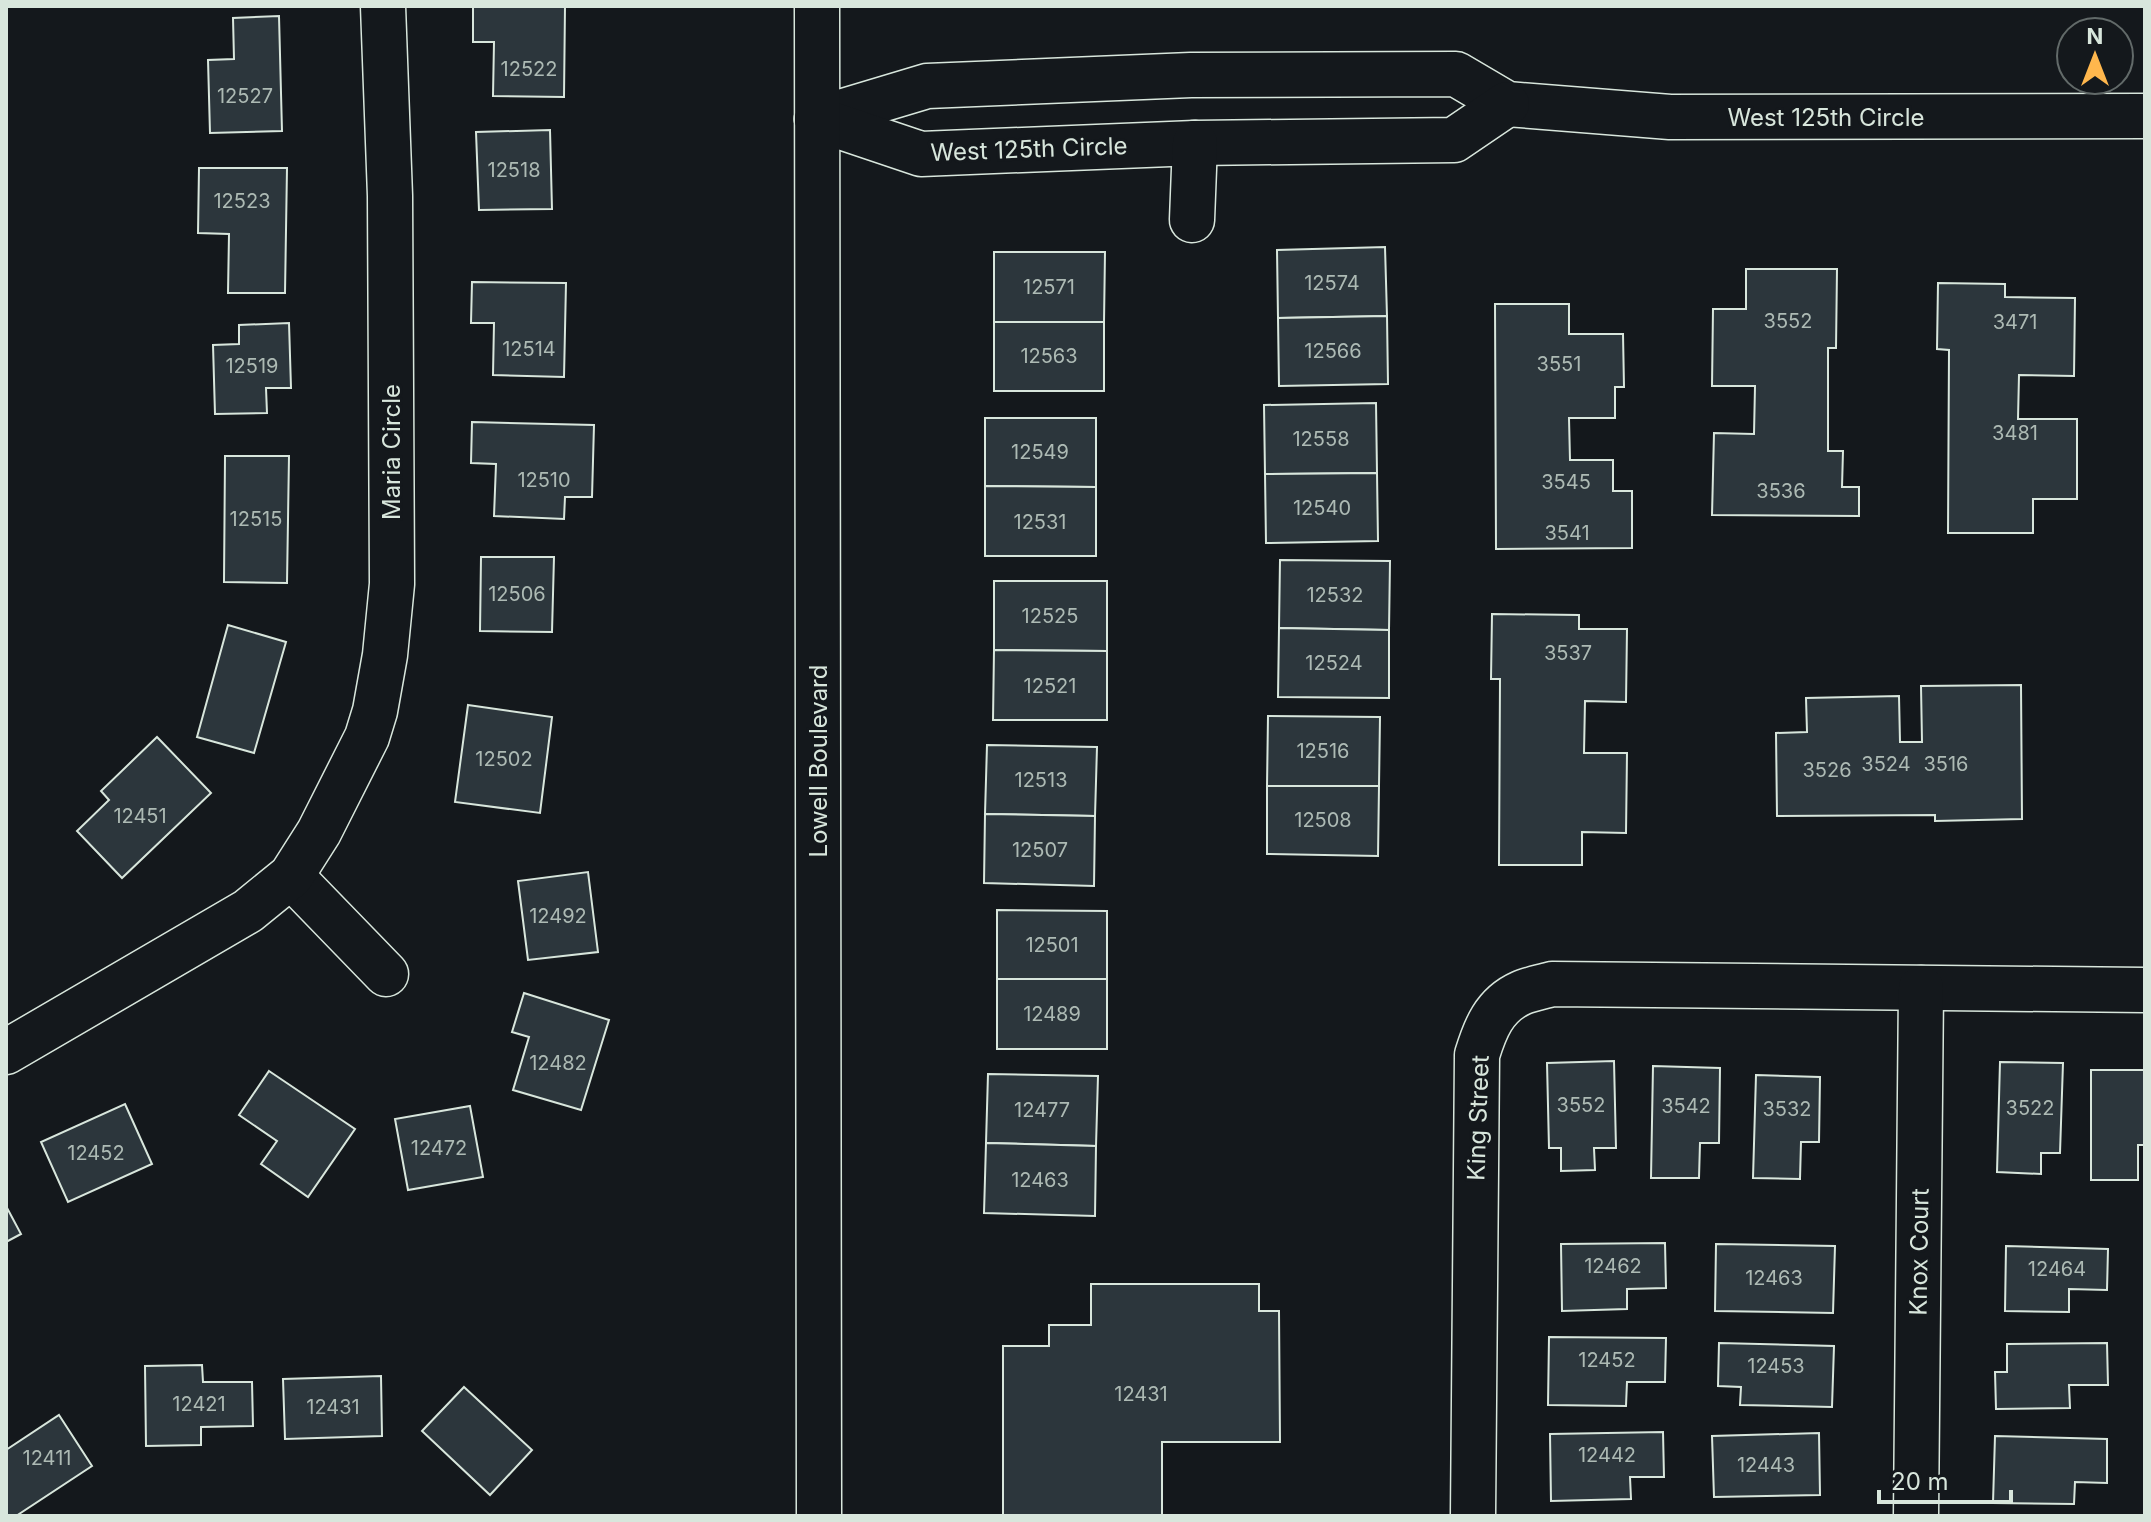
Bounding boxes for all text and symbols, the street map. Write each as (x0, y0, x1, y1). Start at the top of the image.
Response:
north arrow (2055, 16, 2135, 96)
text: N (2087, 23, 2103, 49)
house number: 12522 (501, 57, 557, 81)
house number: 12527 (217, 84, 273, 108)
street label: West 125th Circle (1728, 103, 1924, 132)
street label: West 125th Circle (930, 131, 1128, 167)
house number: 12518 (488, 158, 541, 182)
house number: 12523 (213, 189, 271, 213)
house number: 12574 (1304, 271, 1360, 295)
house number: 12571 (1023, 275, 1075, 299)
house number: 3552 (1764, 309, 1812, 333)
house number: 3471 (1993, 310, 2037, 334)
house number: 12514 (502, 337, 556, 361)
house number: 12566 (1304, 339, 1362, 363)
house number: 12563 (1020, 344, 1078, 368)
house number: 3551 (1537, 352, 1581, 376)
house number: 12519 (225, 354, 279, 378)
street label: Maria Circle (377, 384, 406, 520)
house number: 3481 (1992, 421, 2038, 445)
house number: 12558 (1292, 427, 1350, 451)
house number: 12549 (1011, 440, 1069, 464)
house number: 12510 (517, 468, 571, 492)
house number: 3545 (1541, 470, 1591, 494)
house number: 3536 (1756, 479, 1806, 503)
house number: 12540 (1293, 496, 1351, 520)
house number: 12515 (230, 507, 282, 531)
house number: 12531 (1014, 510, 1066, 534)
house number: 3541 (1544, 521, 1590, 545)
house number: 12506 (488, 582, 546, 606)
house number: 12532 (1306, 583, 1364, 607)
house number: 12525 (1022, 604, 1078, 628)
house number: 3537 (1544, 641, 1592, 665)
house number: 12524 (1305, 651, 1363, 675)
street label: Lowell Boulevard (804, 665, 833, 857)
house number: 12521 (1024, 674, 1076, 698)
house number: 12516 (1296, 739, 1350, 763)
house number: 12502 (475, 747, 533, 771)
house number: 3524 (1861, 752, 1911, 776)
house number: 3516 (1923, 752, 1969, 776)
house number: 3526 (1802, 758, 1852, 782)
house number: 12513 (1015, 768, 1067, 792)
house number: 12451 (113, 804, 167, 828)
house number: 12508 (1294, 808, 1352, 832)
house number: 12507 (1012, 838, 1068, 862)
house number: 12492 (529, 904, 587, 928)
house number: 12501 (1025, 933, 1079, 957)
house number: 12489 (1023, 1002, 1081, 1026)
house number: 12482 (529, 1051, 587, 1075)
street label: King Street (1461, 1055, 1495, 1181)
house number: 3552 (1557, 1093, 1605, 1117)
house number: 3542 (1661, 1094, 1711, 1118)
house number: 3522 (2006, 1096, 2054, 1120)
house number: 3532 (1762, 1097, 1812, 1121)
house number: 12477 (1014, 1098, 1070, 1122)
house number: 12472 (411, 1136, 467, 1160)
house number: 12452 (67, 1141, 125, 1165)
house number: 12463 (1011, 1168, 1069, 1192)
street label: Knox Court (1903, 1188, 1935, 1316)
house number: 12462 (1584, 1254, 1642, 1278)
house number: 12464 (2028, 1257, 2086, 1281)
house number: 12463 (1745, 1266, 1803, 1290)
house number: 12452 (1578, 1348, 1636, 1372)
house number: 12453 (1747, 1354, 1805, 1378)
house number: 12431 (1114, 1382, 1168, 1406)
house number: 12421 (172, 1392, 226, 1416)
house number: 12431 (306, 1395, 360, 1419)
house number: 12442 (1578, 1443, 1636, 1467)
house number: 12411 (23, 1446, 71, 1470)
house number: 12443 (1737, 1453, 1795, 1477)
scale bar (1879, 1454, 2011, 1504)
text: 20 m (1891, 1467, 1949, 1496)

